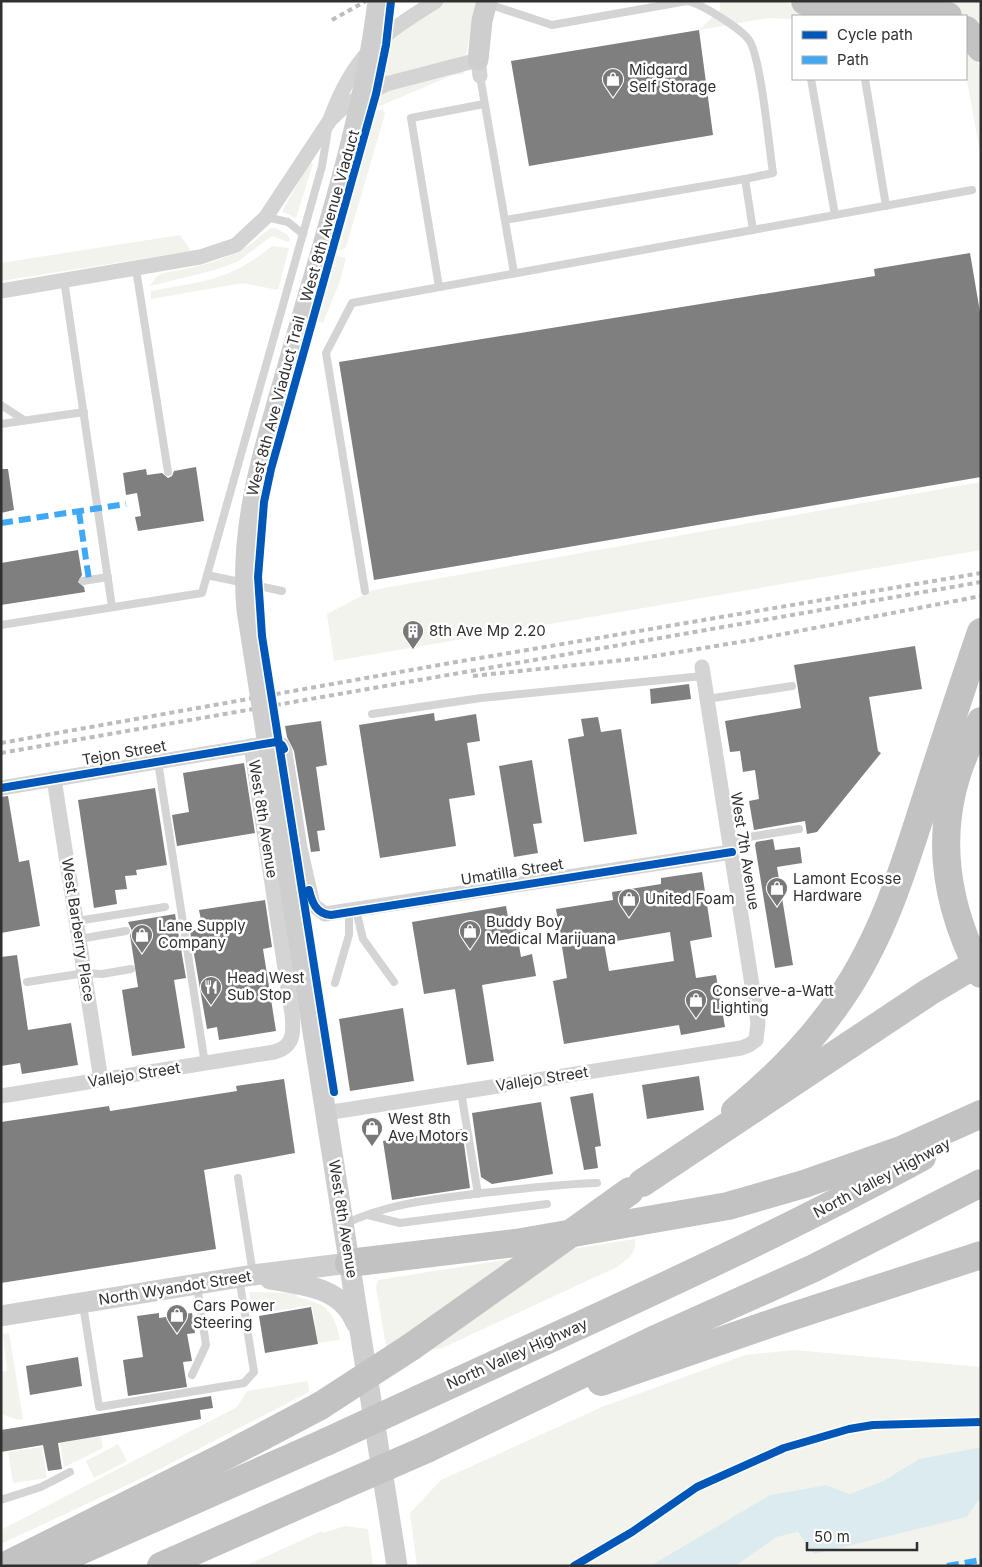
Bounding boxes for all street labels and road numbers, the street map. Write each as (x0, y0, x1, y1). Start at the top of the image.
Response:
street label: West 8th Avenue Viaduct (296, 128, 363, 304)
street label: West 8th Ave Viaduct Trail (242, 314, 309, 498)
street label: Tejon Street (80, 736, 168, 769)
street label: West 8th Avenue (245, 758, 282, 880)
street label: West 7th Avenue (727, 791, 764, 911)
street label: Umatilla Street (459, 854, 565, 889)
street label: West Barberry Place (58, 857, 99, 1003)
street label: Vallejo Street (86, 1058, 182, 1091)
street label: Vallejo Street (494, 1062, 590, 1095)
street label: North Valley Highway (810, 1133, 954, 1222)
street label: West 8th Avenue (325, 1158, 362, 1280)
street label: North Wyandot Street (97, 1266, 253, 1309)
street label: North Valley Highway (443, 1314, 591, 1393)

